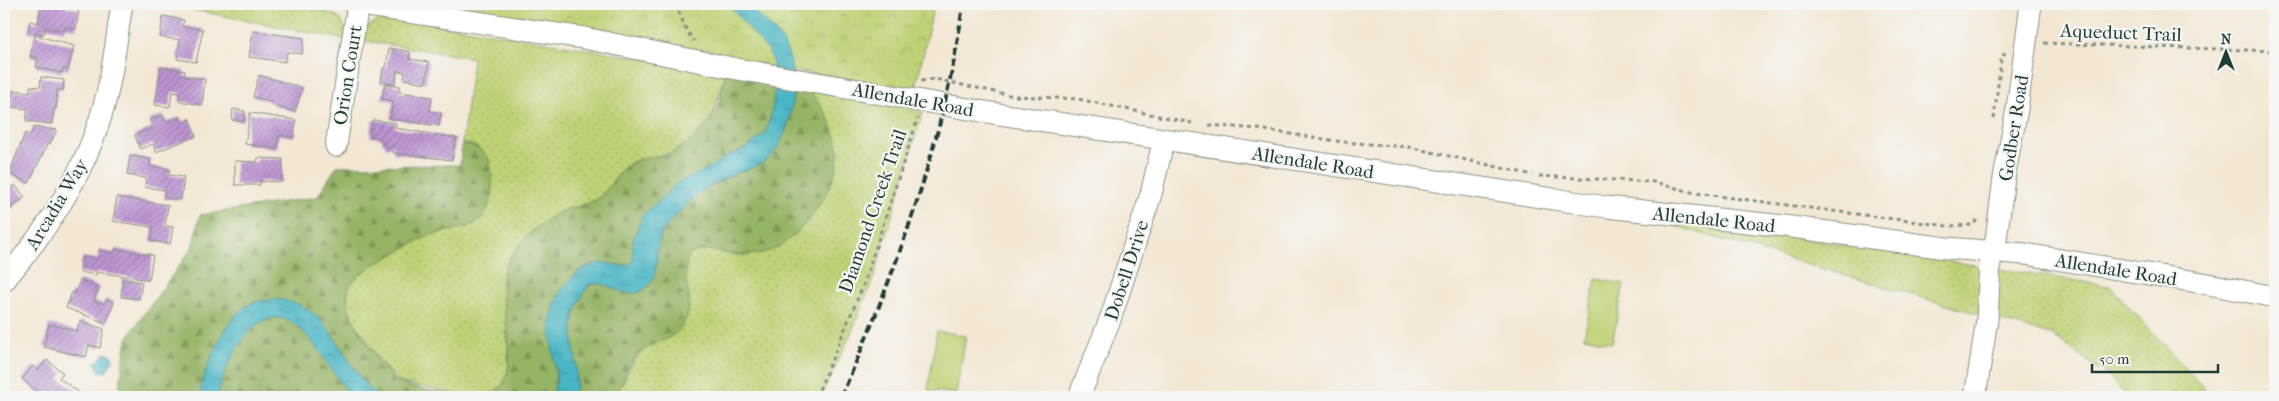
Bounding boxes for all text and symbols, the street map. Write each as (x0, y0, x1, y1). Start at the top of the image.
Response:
street label: Aqueduct Trail (2059, 20, 2182, 46)
street label: Orion Court (329, 23, 367, 127)
north arrow (2202, 28, 2252, 78)
text: N (2221, 31, 2232, 48)
street label: Godber Road (1995, 73, 2033, 183)
street label: Allendale Road (849, 78, 976, 122)
street label: Diamond Creek Trail (835, 126, 911, 296)
street label: Allendale Road (1249, 142, 1376, 184)
street label: Arcadia Way (21, 154, 93, 255)
street label: Allendale Road (1651, 203, 1777, 237)
street label: Dobell Drive (1100, 217, 1154, 323)
street label: Allendale Road (2052, 249, 2179, 291)
scale bar (2092, 341, 2218, 373)
text: 50 m (2099, 350, 2130, 368)

